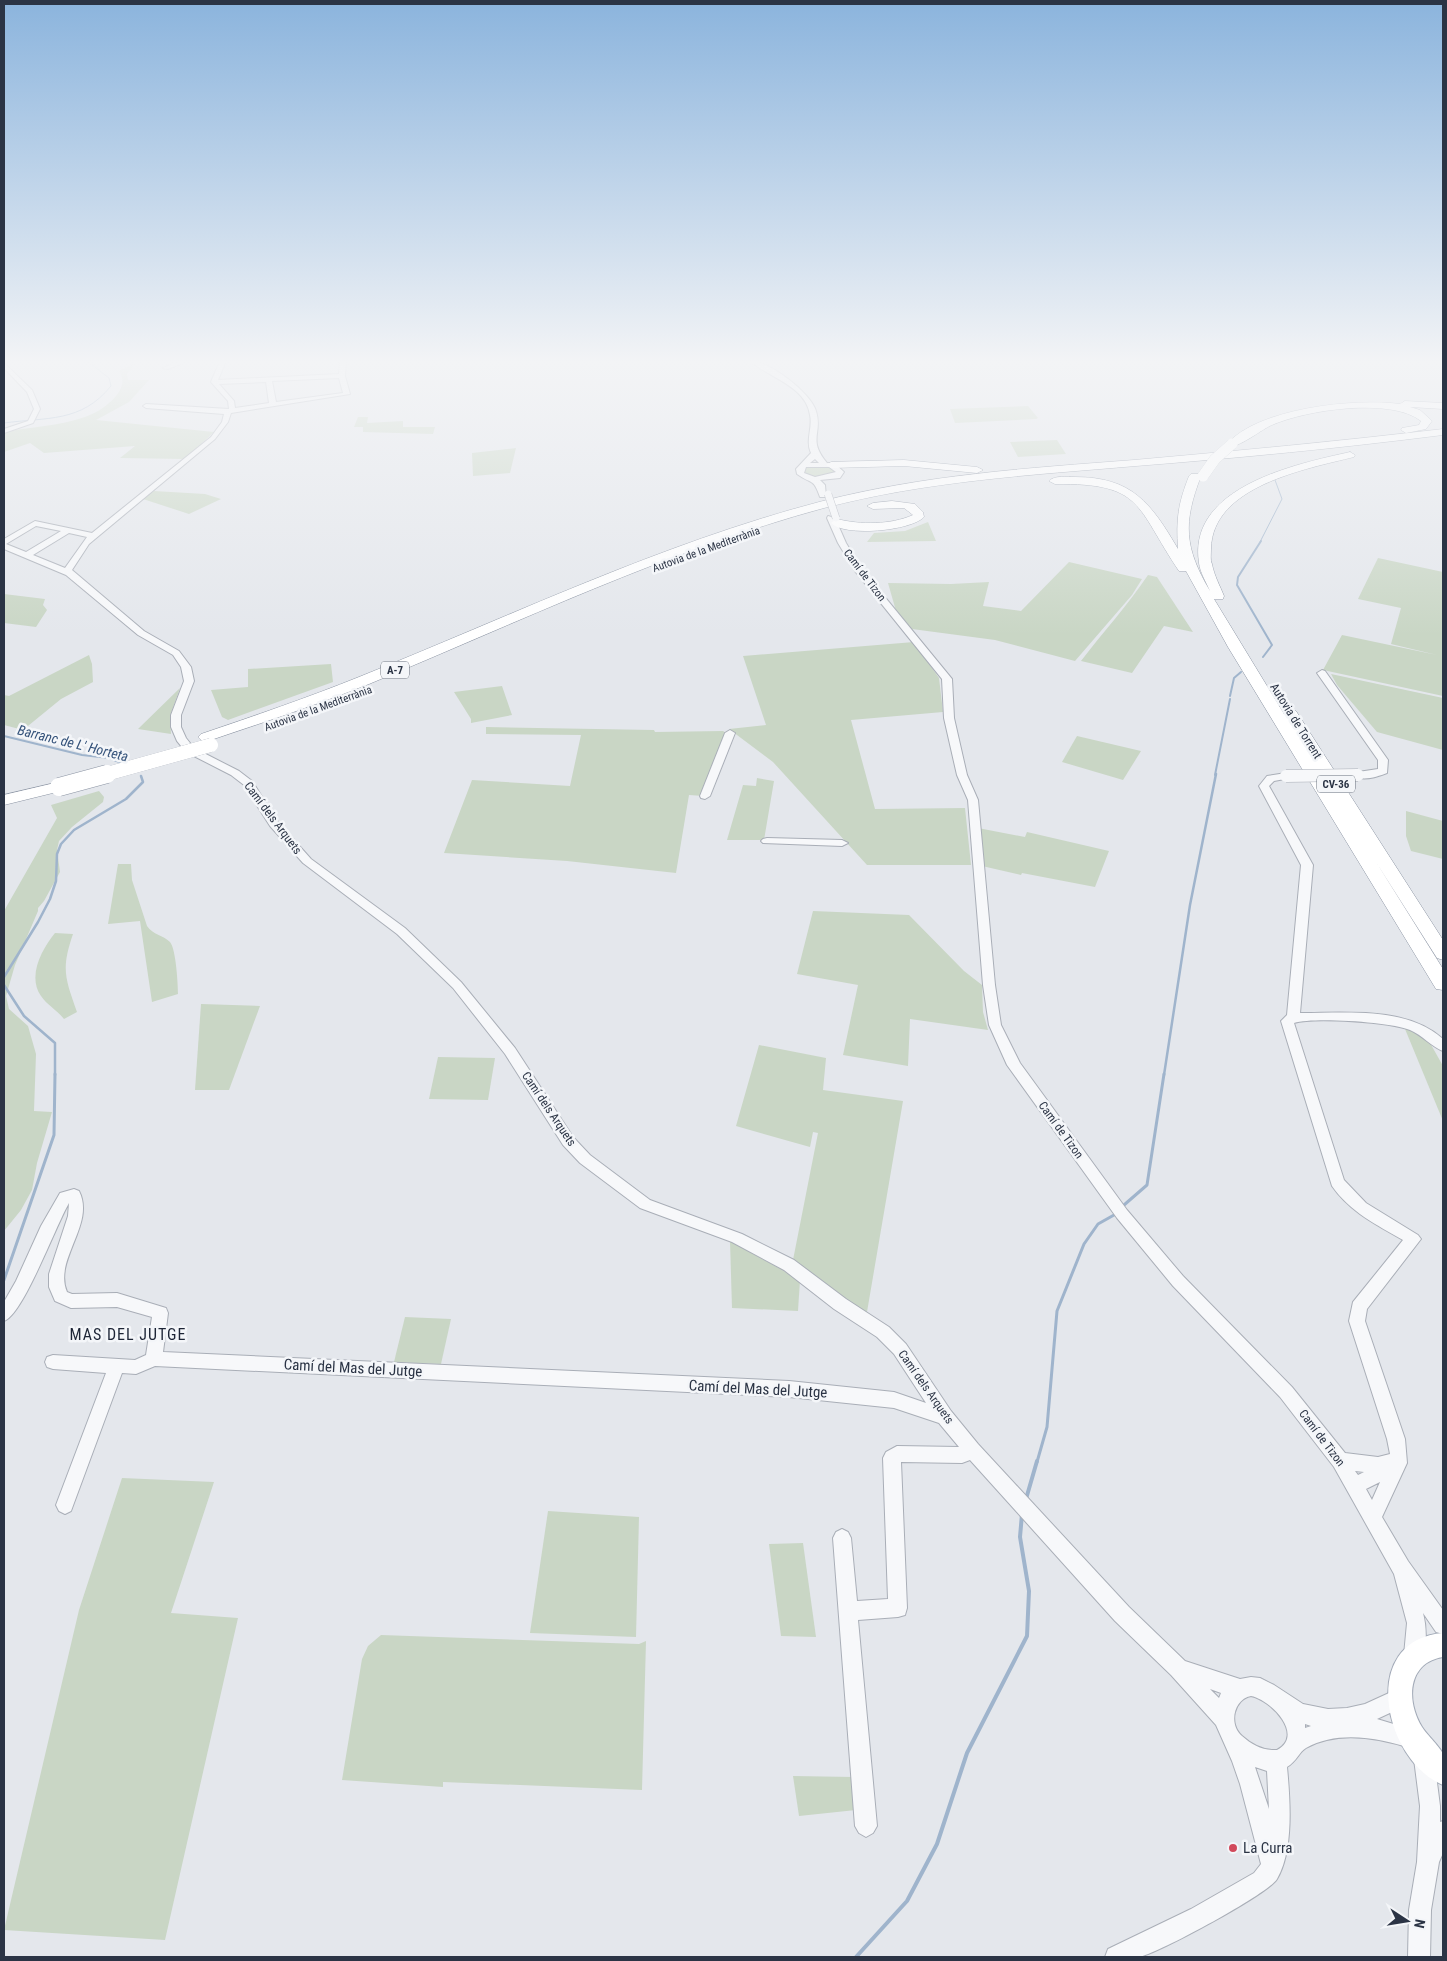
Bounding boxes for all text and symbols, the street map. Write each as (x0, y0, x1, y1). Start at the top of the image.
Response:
street label: Autovia de la Mediterrània (651, 524, 762, 575)
street label: Camí de Tizon (841, 547, 888, 604)
road number: A-7 (381, 662, 409, 678)
street label: Autovia de Torrent (1267, 681, 1325, 762)
street label: Autovia de la Mediterrània (263, 683, 374, 734)
water label: Barranc de L' Horteta (16, 722, 130, 764)
road number: CV-36 (1317, 776, 1355, 792)
street label: Camí dels Arquets (241, 779, 305, 857)
street label: Camí dels Arquets (519, 1069, 579, 1149)
street label: Camí de Tizon (1036, 1099, 1087, 1161)
district label: MAS DEL JUTGE (69, 1325, 187, 1344)
street label: Camí dels Arquets (895, 1347, 957, 1427)
street label: Camí del Mas del Jutge (283, 1355, 423, 1381)
street label: Camí del Mas del Jutge (688, 1376, 828, 1402)
street label: Camí de Tizon (1296, 1407, 1348, 1469)
place label: La Curra (1243, 1839, 1293, 1857)
marker: La Curra (1227, 1842, 1239, 1854)
north arrow (1382, 1896, 1432, 1946)
text: N (1411, 1918, 1428, 1930)

